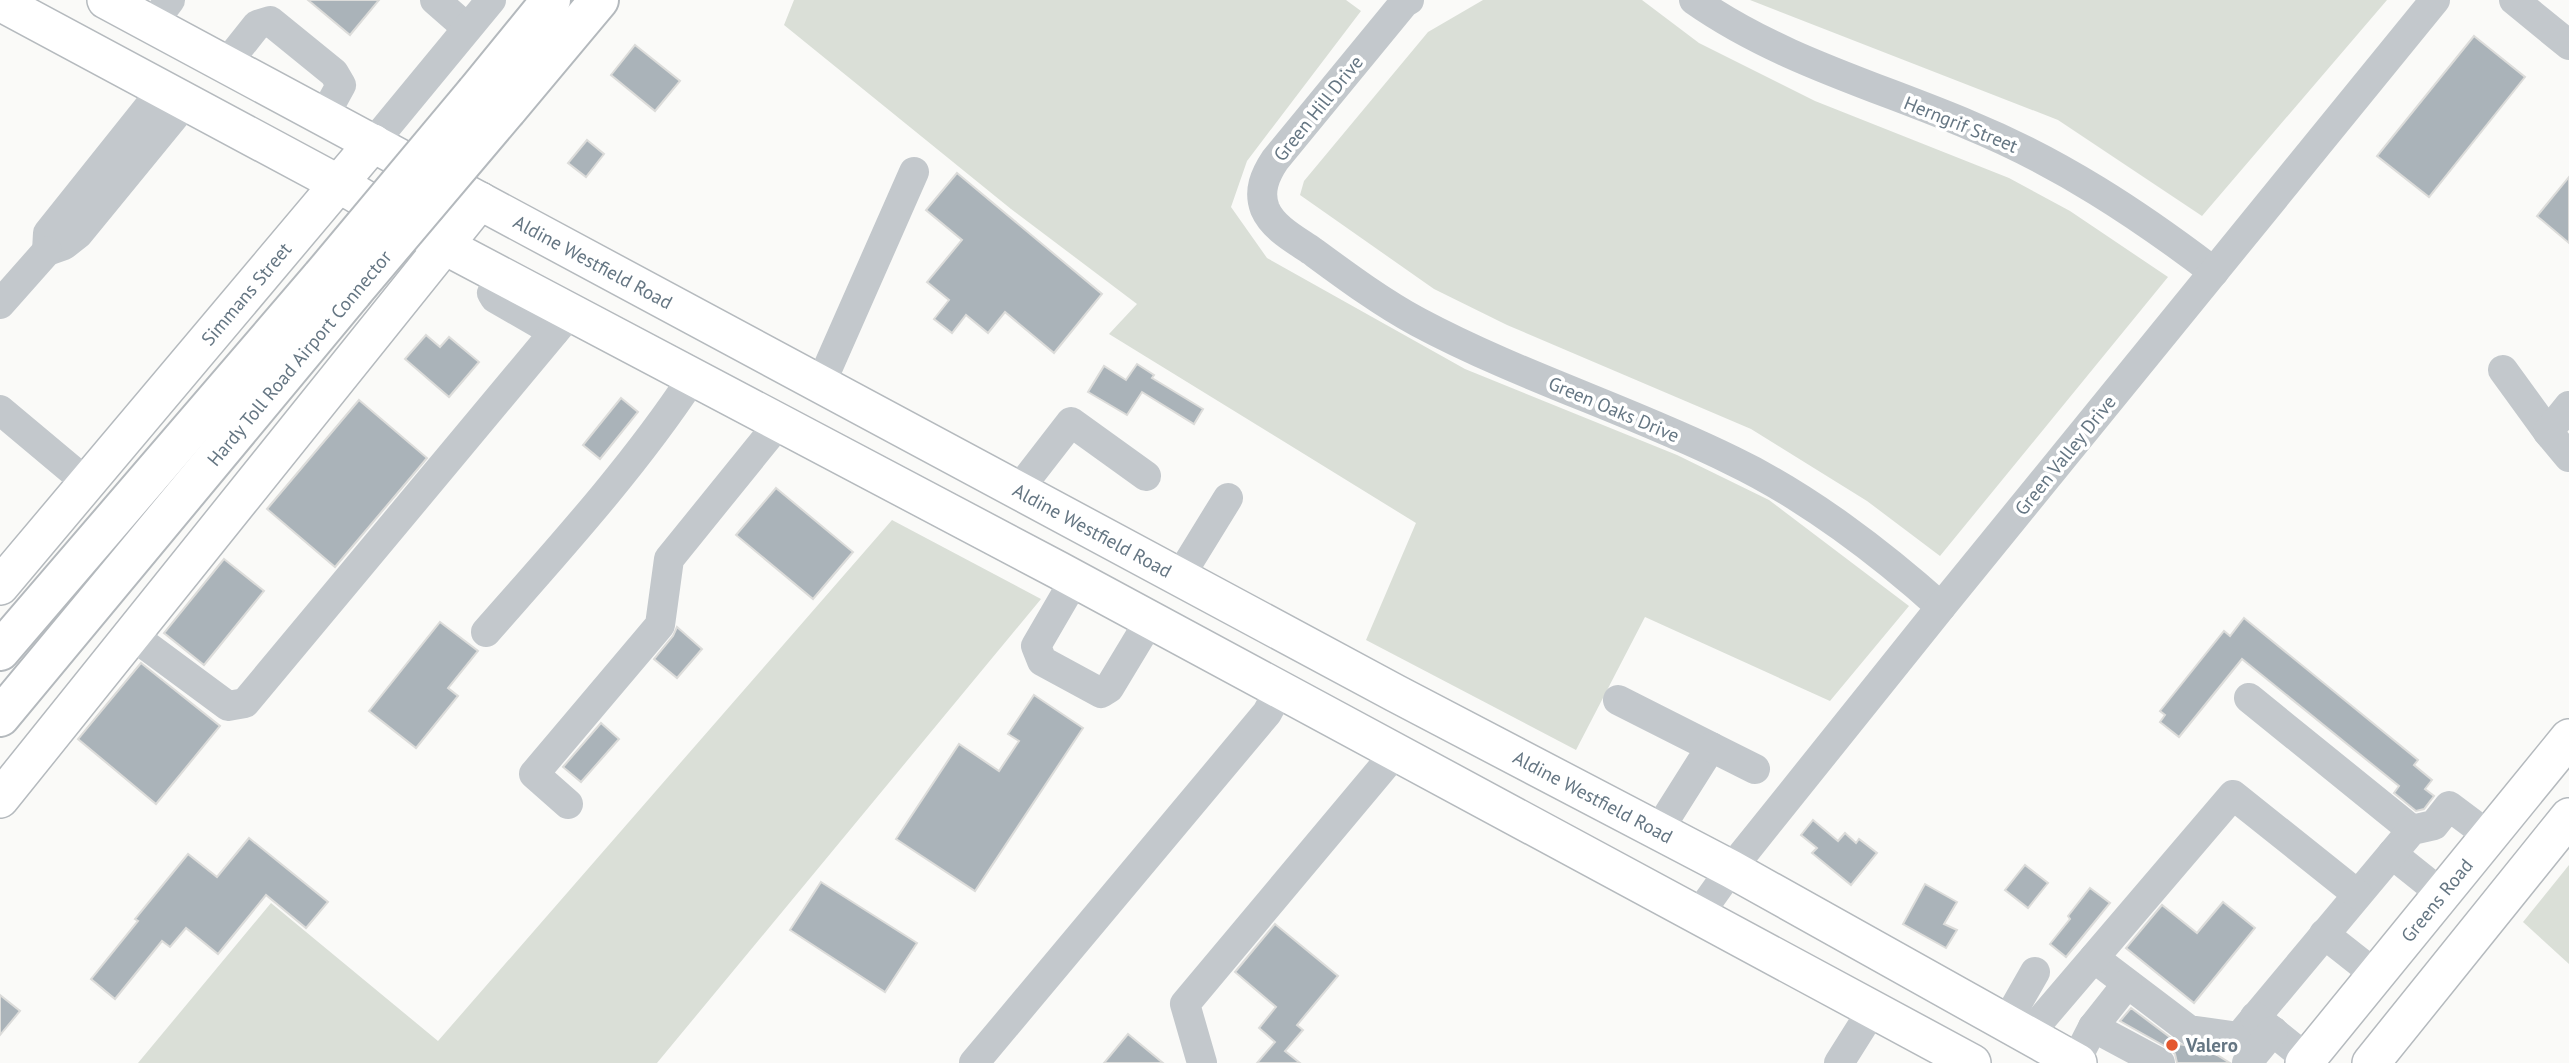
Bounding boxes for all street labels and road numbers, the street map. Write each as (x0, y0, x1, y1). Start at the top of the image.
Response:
street label: Green Hill Drive (1268, 50, 1368, 166)
street label: Herngrif Street (1901, 90, 2022, 158)
street label: Aldine Westfield Road (509, 209, 677, 314)
street label: Simmans Street (196, 237, 297, 350)
street label: Hardy Toll Road Airport Connector (202, 245, 397, 471)
street label: Green Oaks Drive (1545, 371, 1683, 447)
street label: Green Valley Drive (2009, 390, 2121, 520)
street label: Aldine Westfield Road (1009, 478, 1176, 583)
street label: Aldine Westfield Road (1509, 745, 1677, 848)
street label: Greens Road (2396, 854, 2478, 947)

